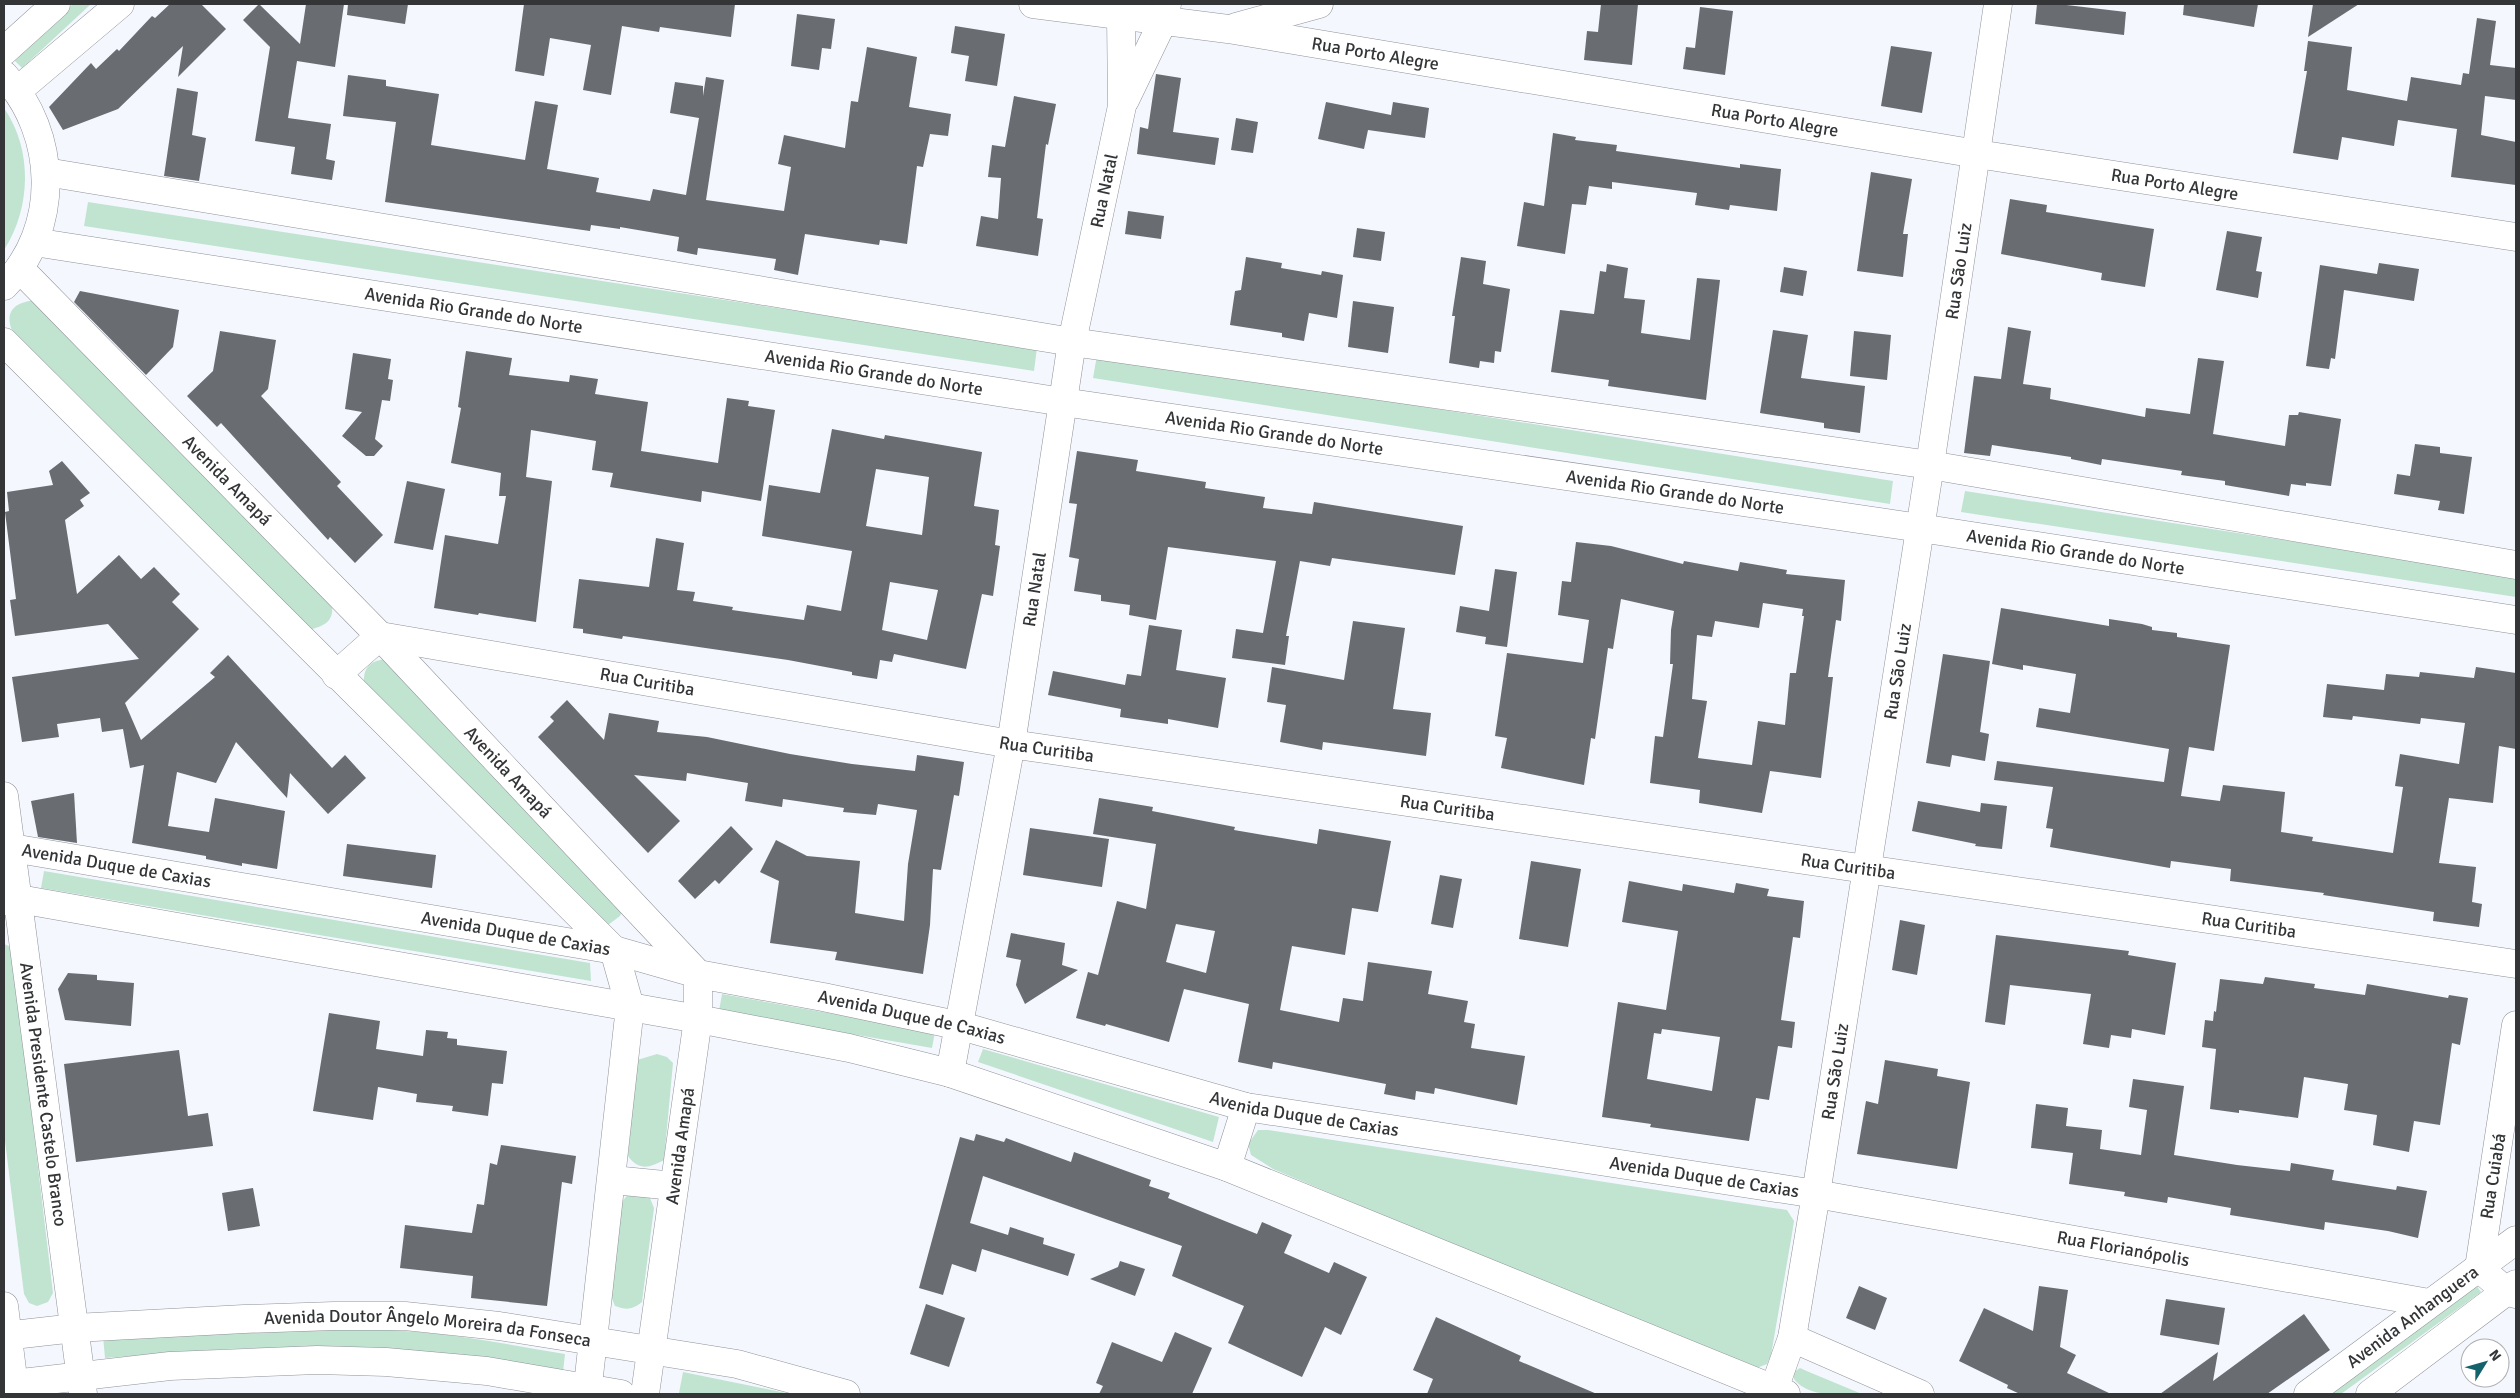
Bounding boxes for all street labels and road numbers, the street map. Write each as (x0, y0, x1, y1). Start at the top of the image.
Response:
street label: Rua Porto Alegre (1310, 32, 1441, 75)
street label: Rua Porto Alegre (1710, 99, 1840, 142)
street label: Rua Natal (1086, 151, 1123, 230)
street label: Rua Porto Alegre (2109, 164, 2240, 205)
street label: Rua São Luiz (1941, 221, 1977, 321)
street label: Avenida Rio Grande do Norte (363, 283, 584, 338)
street label: Avenida Rio Grande do Norte (763, 345, 984, 400)
street label: Avenida Rio Grande do Norte (1164, 406, 1385, 460)
street label: Avenida Amapá (178, 430, 277, 530)
street label: Avenida Rio Grande do Norte (1564, 465, 1786, 519)
street label: Avenida Rio Grande do Norte (1965, 524, 2186, 580)
street label: Rua Natal (1018, 550, 1051, 628)
street label: Rua São Luiz (1879, 622, 1916, 721)
street label: Rua Curitiba (598, 663, 696, 701)
street label: Avenida Amapá (460, 722, 557, 823)
street label: Rua Curitiba (997, 731, 1096, 767)
street label: Rua Curitiba (1398, 790, 1496, 826)
street label: Avenida Duque de Caxias (20, 839, 213, 893)
street label: Rua Curitiba (1799, 849, 1897, 884)
street label: Avenida Duque de Caxias (419, 907, 612, 960)
street label: Rua Curitiba (2200, 907, 2298, 943)
street label: Avenida Presidente Castelo Branco (15, 961, 72, 1228)
street label: Avenida Duque de Caxias (816, 985, 1008, 1049)
street label: Rua São Luiz (1817, 1022, 1854, 1121)
street label: Avenida Amapá (661, 1086, 699, 1206)
street label: Avenida Duque de Caxias (1207, 1086, 1400, 1141)
street label: Rua Cuiabá (2475, 1132, 2511, 1220)
street label: Avenida Duque de Caxias (1608, 1152, 1801, 1202)
street label: Rua Florianópolis (2055, 1226, 2191, 1271)
street label: Avenida Anhanguera (2342, 1261, 2483, 1373)
street label: Avenida Doutor Ângelo Moreira da Fonseca (263, 1305, 593, 1352)

